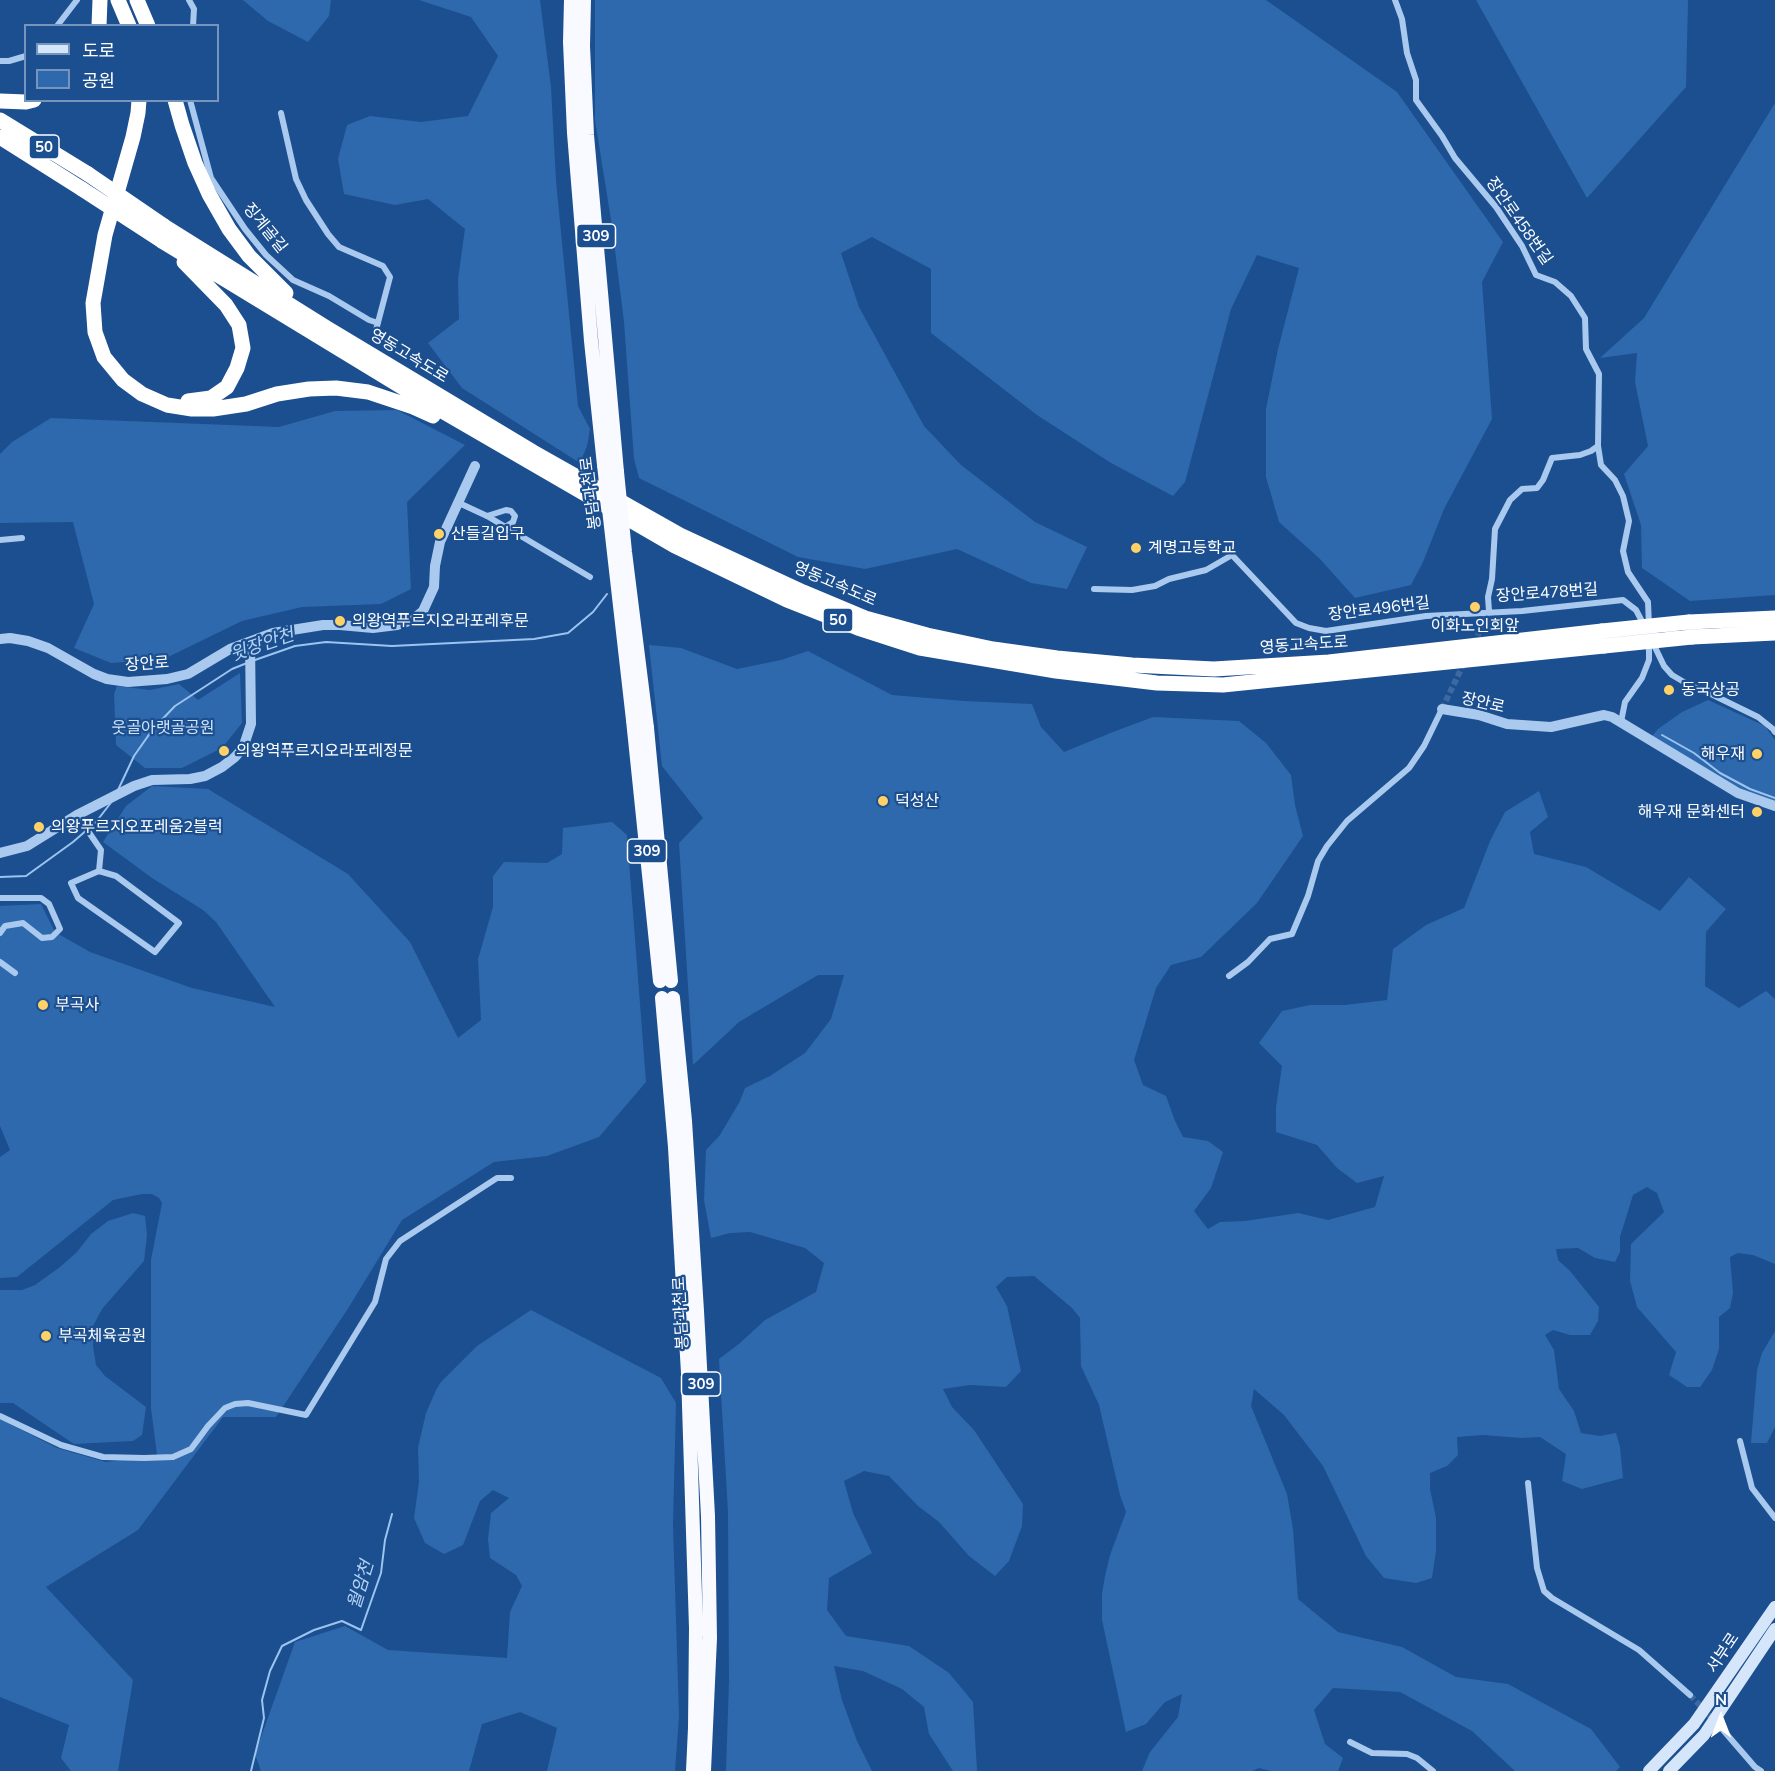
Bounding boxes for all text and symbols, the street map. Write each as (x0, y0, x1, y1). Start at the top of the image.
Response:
legend (24, 24, 219, 102)
text: 도로 (82, 39, 115, 62)
text: 공원 (82, 69, 115, 92)
road number: 50 (29, 135, 59, 159)
street label: 장안로458번길 (1482, 174, 1556, 268)
street label: 징계골길 (239, 199, 291, 257)
road number: 309 (576, 224, 616, 248)
street label: 영동고속도로 (366, 325, 452, 387)
street label: 봉담과천로 (577, 455, 605, 531)
place label: 산들길입구 (451, 524, 525, 544)
marker: 산들길입구 (432, 527, 446, 541)
place label: 계명고등학교 (1148, 538, 1236, 558)
marker: 계명고등학교 (1129, 541, 1143, 555)
street label: 영동고속도로 (791, 558, 879, 610)
street label: 장안로478번길 (1495, 580, 1599, 606)
street label: 장안로496번길 (1327, 593, 1431, 625)
marker: 이화노인회앞 (1468, 600, 1482, 614)
road number: 50 (823, 608, 853, 632)
place label: 의왕역푸르지오라포레후문 (352, 611, 529, 631)
marker: 의왕역푸르지오라포레후문 (333, 614, 347, 628)
place label: 이화노인회앞 (1431, 616, 1519, 636)
water label: 윗장안천 (227, 624, 297, 666)
street label: 영동고속도로 (1259, 632, 1349, 658)
street label: 장안로 (124, 653, 170, 675)
place label: 동국상공 (1681, 680, 1740, 700)
marker: 동국상공 (1662, 683, 1676, 697)
street label: 장안로 (1459, 689, 1507, 717)
park label: 웃골아랫골공원 (111, 718, 215, 738)
place label: 의왕역푸르지오라포레정문 (236, 741, 413, 761)
marker: 의왕역푸르지오라포레정문 (217, 744, 231, 758)
place label: 해우재 (1701, 744, 1745, 764)
marker: 해우재 (1750, 747, 1764, 761)
place label: 덕성산 (895, 791, 939, 811)
marker: 덕성산 (876, 794, 890, 808)
place label: 해우재 문화센터 (1638, 802, 1745, 822)
marker: 해우재 문화센터 (1750, 805, 1764, 819)
place label: 의왕푸르지오포레움2블럭 (51, 817, 223, 837)
marker: 의왕푸르지오포레움2블럭 (32, 820, 46, 834)
road number: 309 (628, 839, 666, 863)
place label: 부곡사 (55, 995, 99, 1015)
marker: 부곡사 (36, 998, 50, 1012)
street label: 봉담과천로 (669, 1276, 693, 1350)
place label: 부곡체육공원 (58, 1326, 146, 1346)
marker: 부곡체육공원 (39, 1329, 53, 1343)
road number: 309 (682, 1372, 720, 1396)
water label: 월암천 (343, 1558, 379, 1612)
street label: 서부로 (1703, 1629, 1743, 1677)
north arrow (1691, 1687, 1751, 1747)
text: N (1715, 1689, 1727, 1709)

